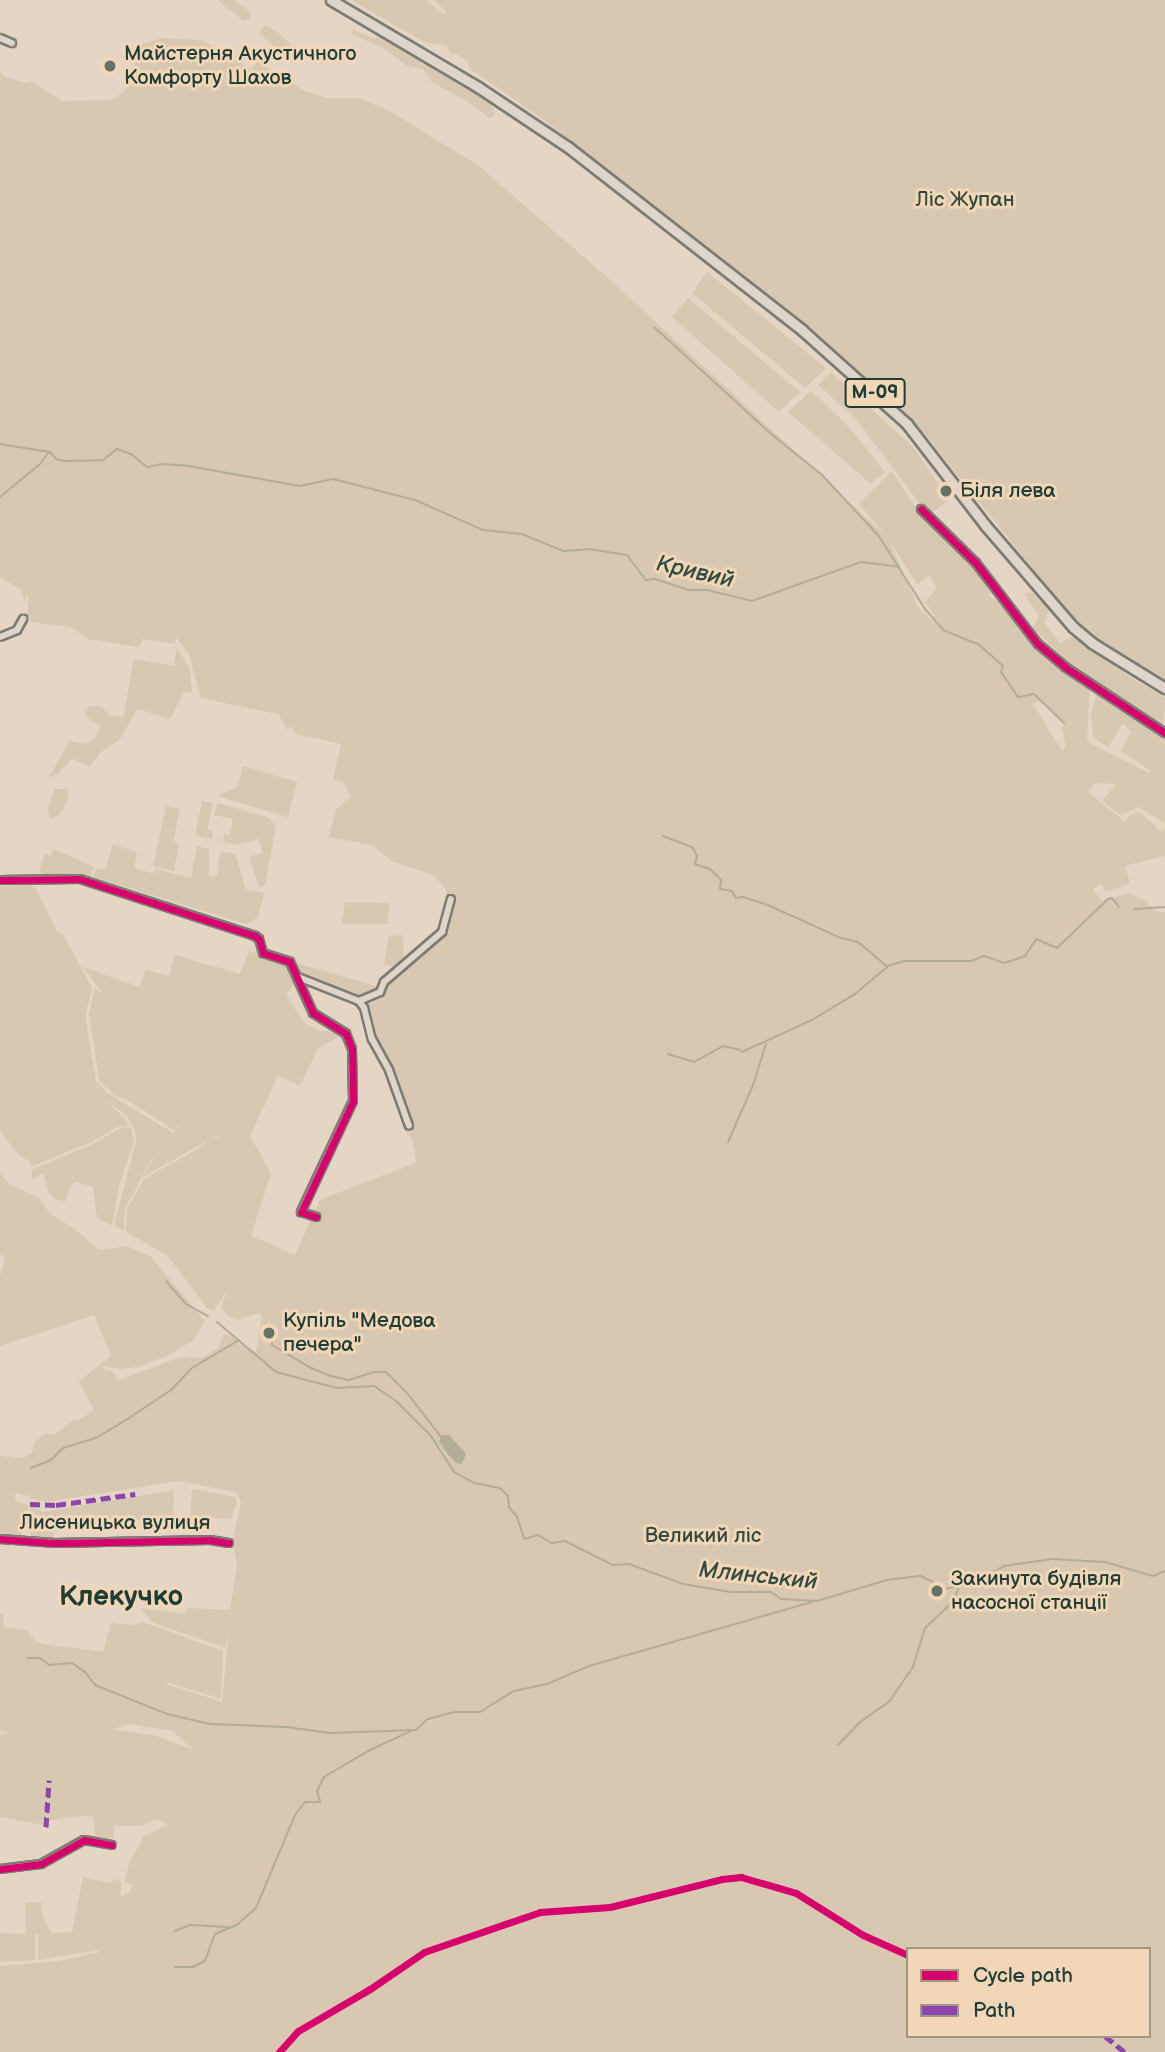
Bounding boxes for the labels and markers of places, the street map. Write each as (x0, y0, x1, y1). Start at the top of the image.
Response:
place label: Майстерня Акустичного Комфорту Шахов (124, 41, 357, 91)
marker: Майстерня Акустичного Комфорту Шахов (102, 58, 118, 74)
place label: Бiля лева (960, 478, 1056, 504)
marker: Бiля лева (938, 483, 954, 499)
place label: Купіль "Медова печера" (283, 1308, 436, 1358)
marker: Купіль "Медова печера" (261, 1325, 277, 1341)
place label: Закинута будівля насосної станції (951, 1566, 1121, 1616)
marker: Закинута будівля насосної станції (929, 1583, 945, 1599)

